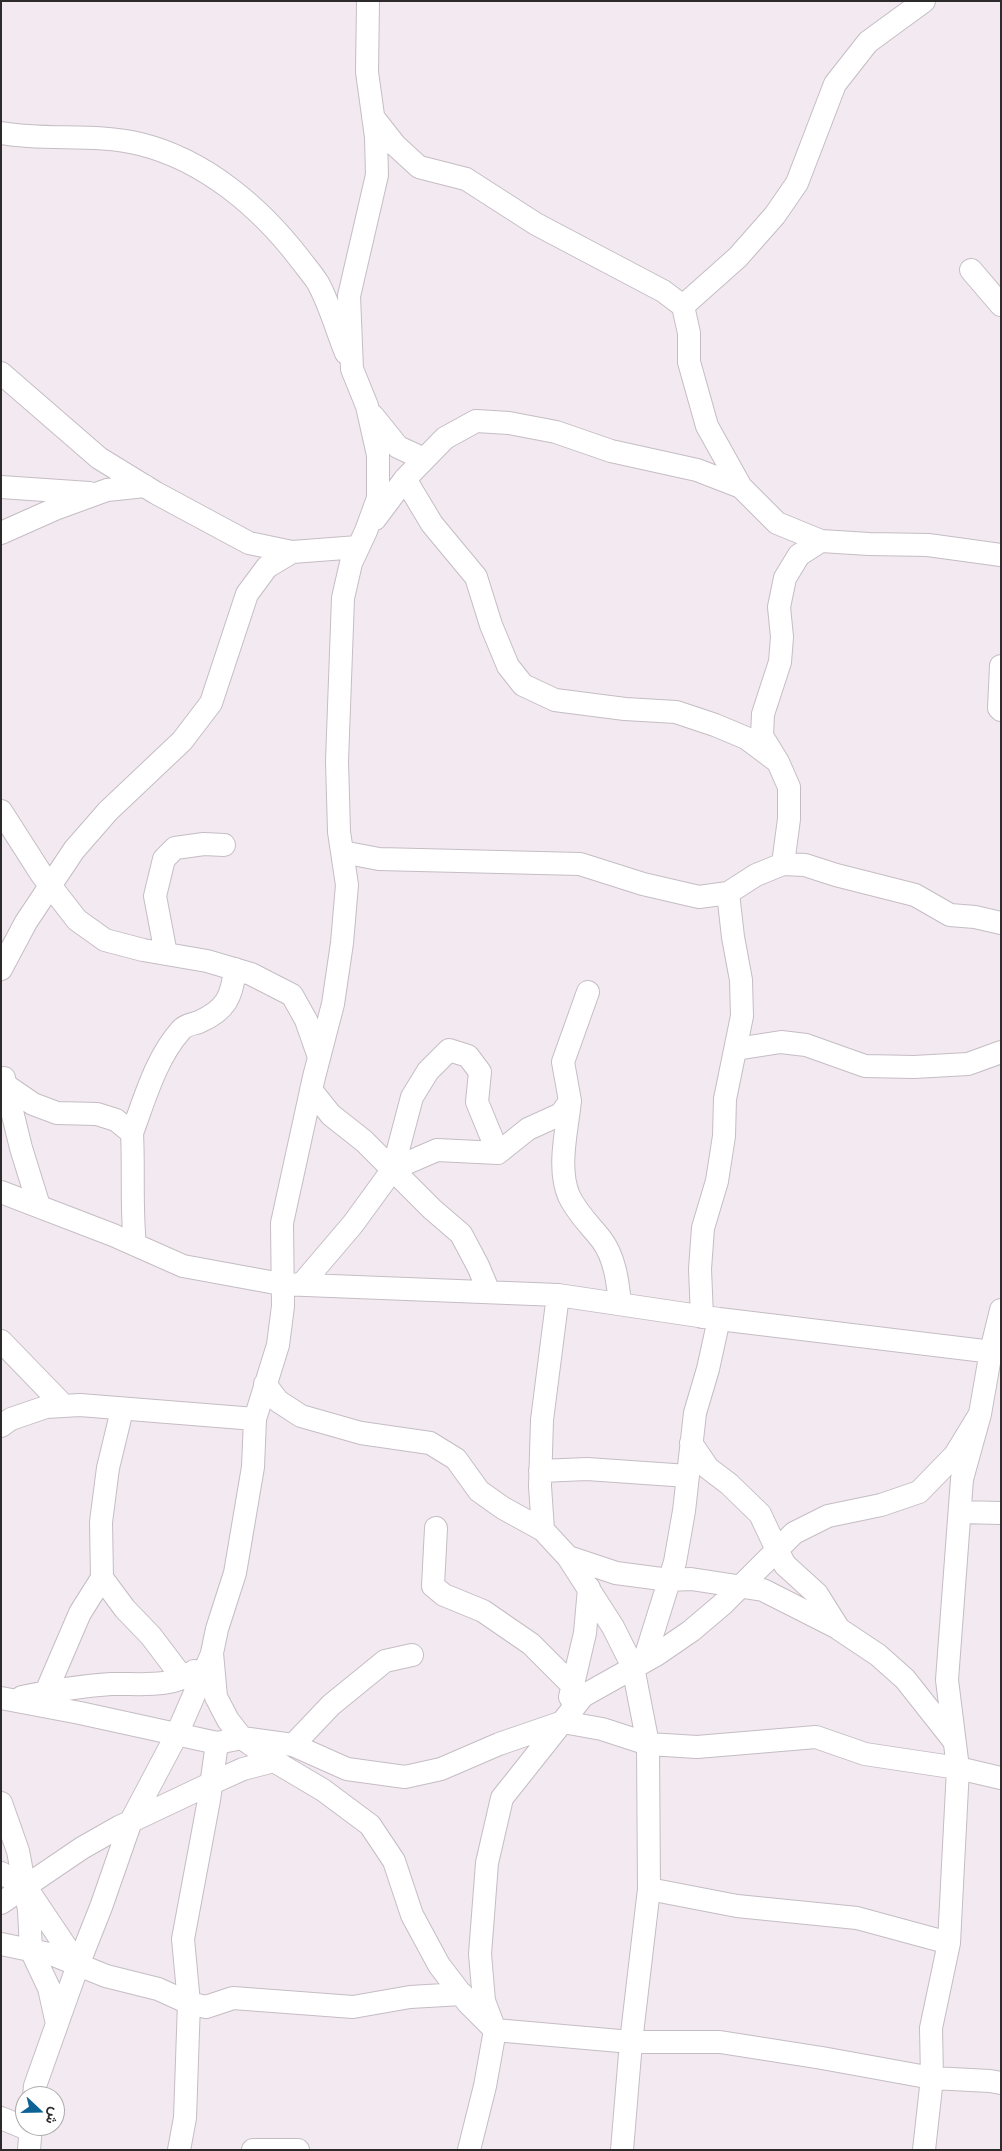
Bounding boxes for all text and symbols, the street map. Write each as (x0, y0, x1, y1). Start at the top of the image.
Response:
north arrow (15, 2086, 65, 2136)
text: ش (43, 2105, 64, 2127)

